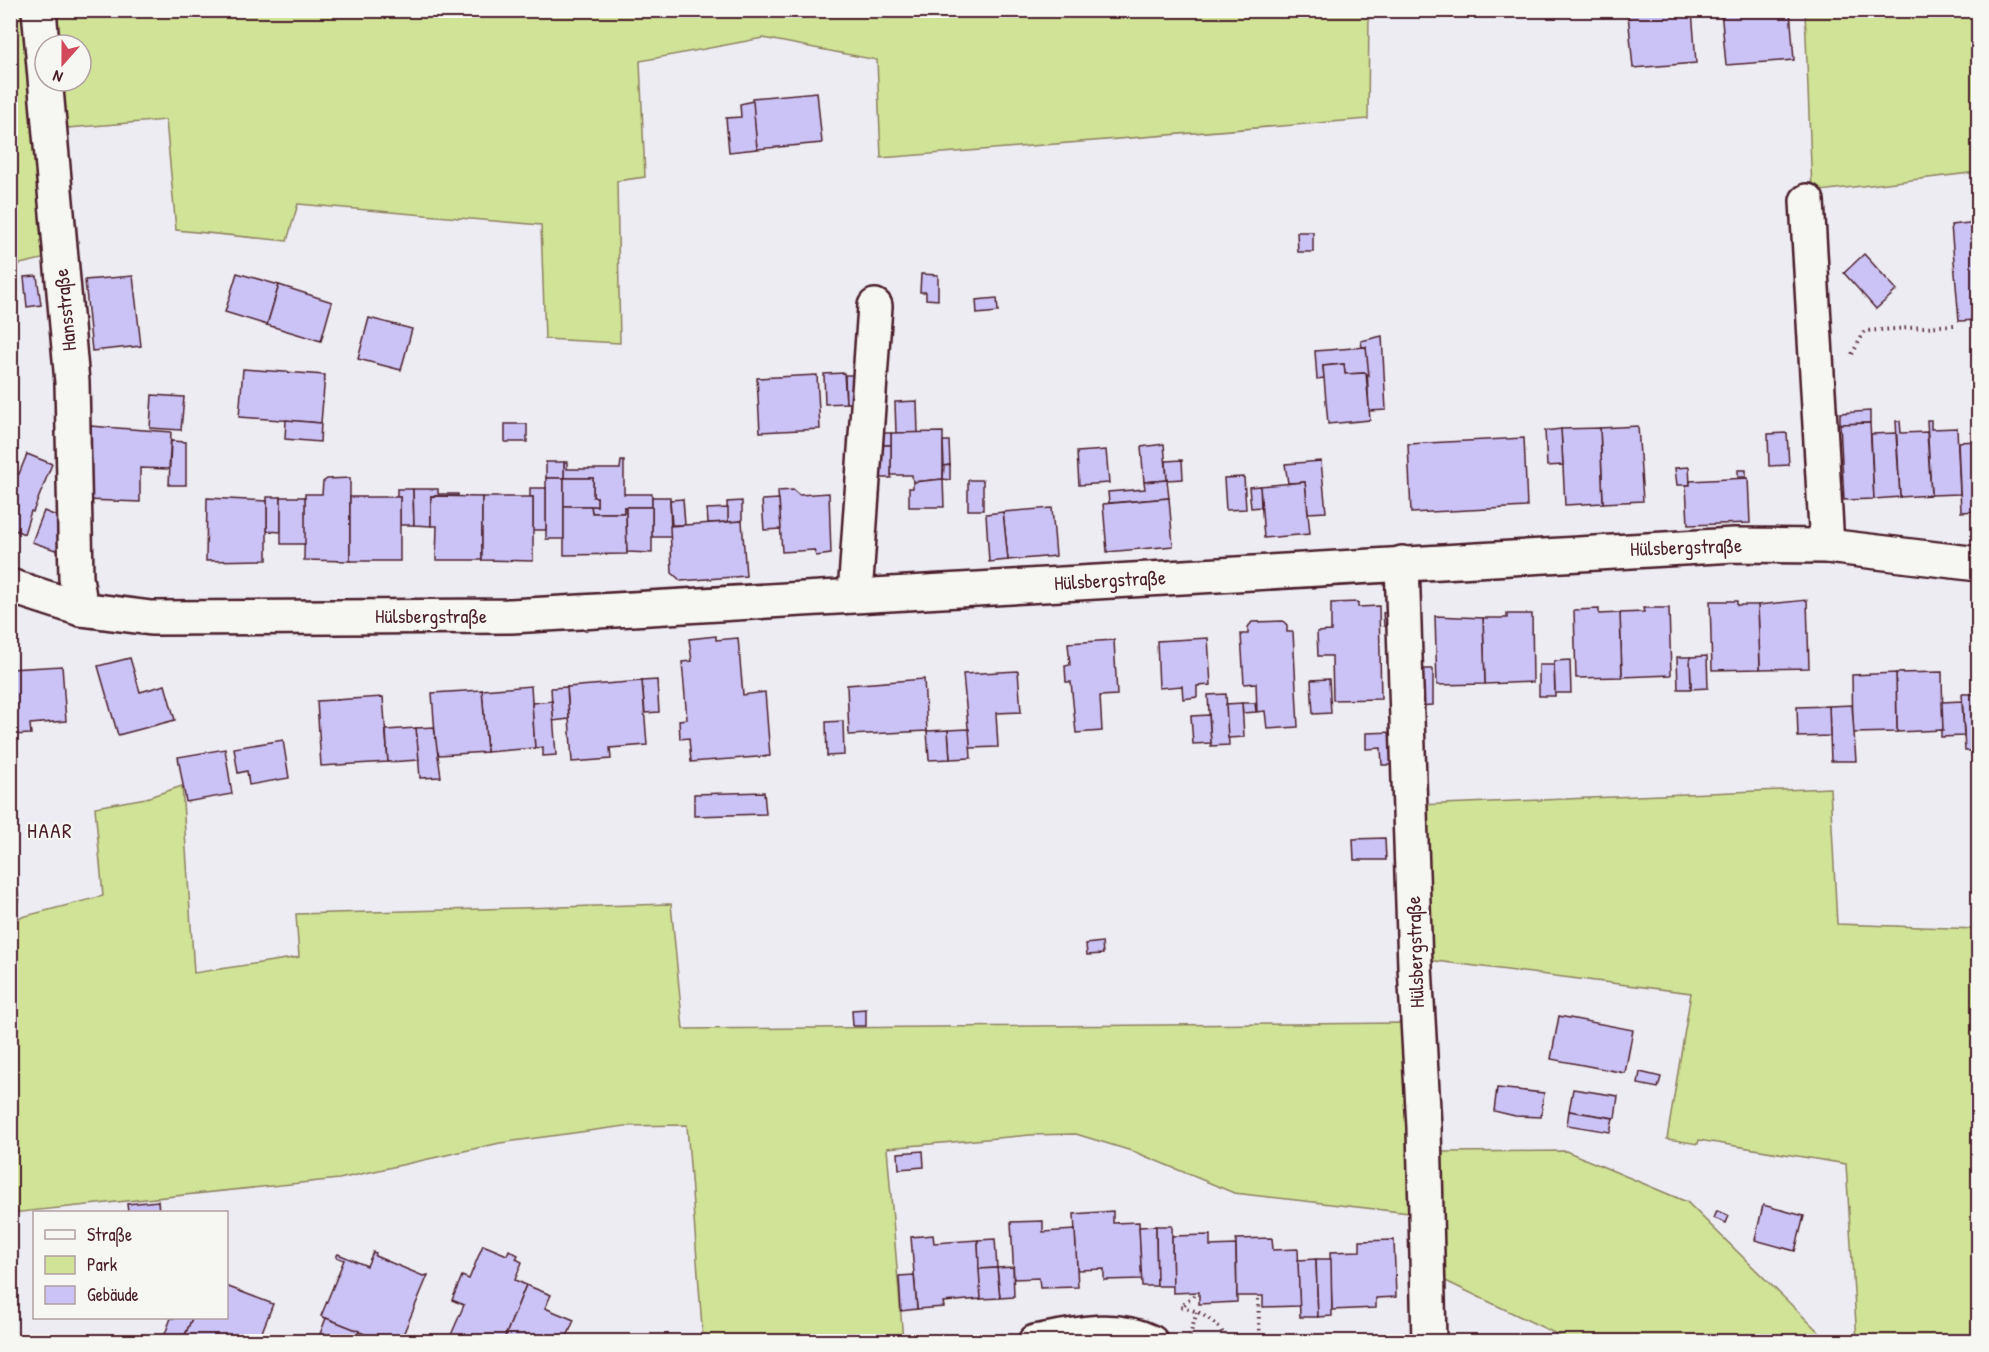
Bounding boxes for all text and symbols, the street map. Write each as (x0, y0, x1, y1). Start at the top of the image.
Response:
north arrow (33, 33, 93, 93)
text: N (49, 65, 66, 89)
street label: Hansstraße (47, 268, 82, 353)
street label: Hülsbergstraße (1630, 531, 1742, 562)
street label: Hülsbergstraße (1053, 563, 1167, 596)
street label: Hülsbergstraße (375, 602, 487, 629)
district label: HAAR (27, 816, 73, 845)
street label: Hülsbergstraße (1399, 896, 1430, 1008)
legend (33, 1211, 228, 1319)
text: Straße (87, 1222, 132, 1247)
text: Park (87, 1252, 118, 1277)
text: Gebäude (87, 1282, 139, 1307)

